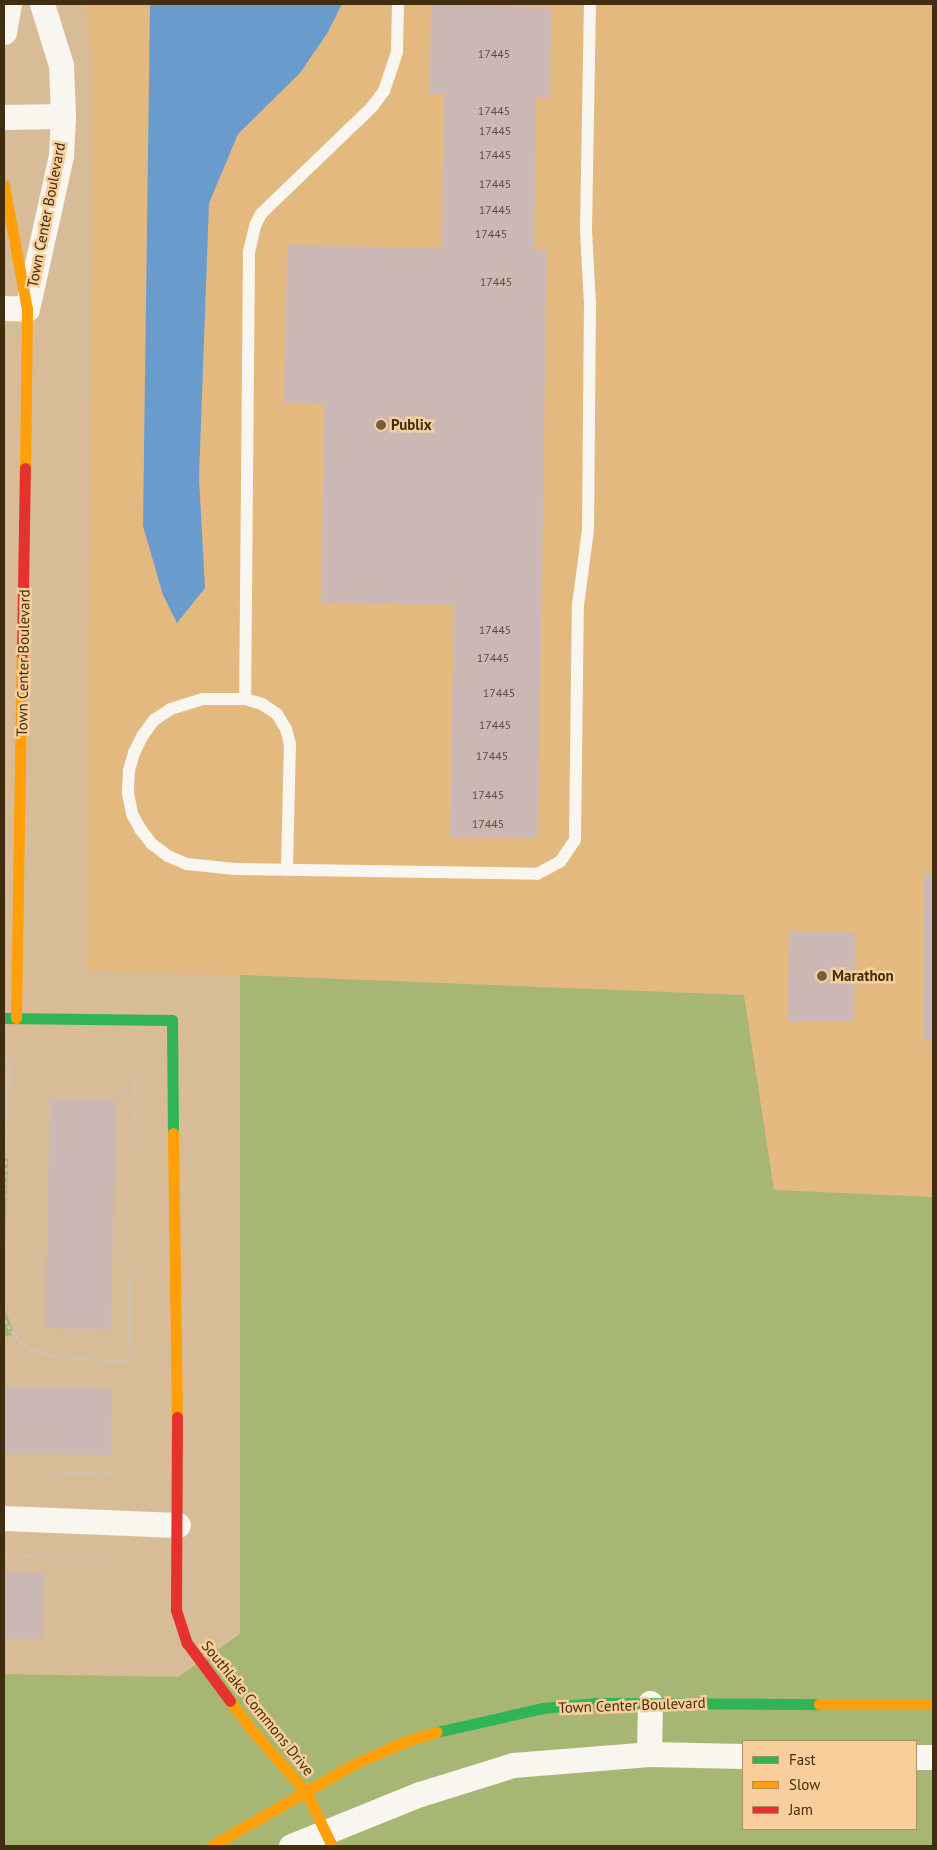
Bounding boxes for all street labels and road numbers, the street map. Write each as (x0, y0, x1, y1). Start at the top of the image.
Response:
street label: Town Center Boulevard (23, 141, 69, 289)
street label: Town Center Boulevard (13, 589, 33, 737)
street label: Southlake Commons Drive (198, 1637, 318, 1779)
street label: Town Center Boulevard (558, 1693, 706, 1717)

